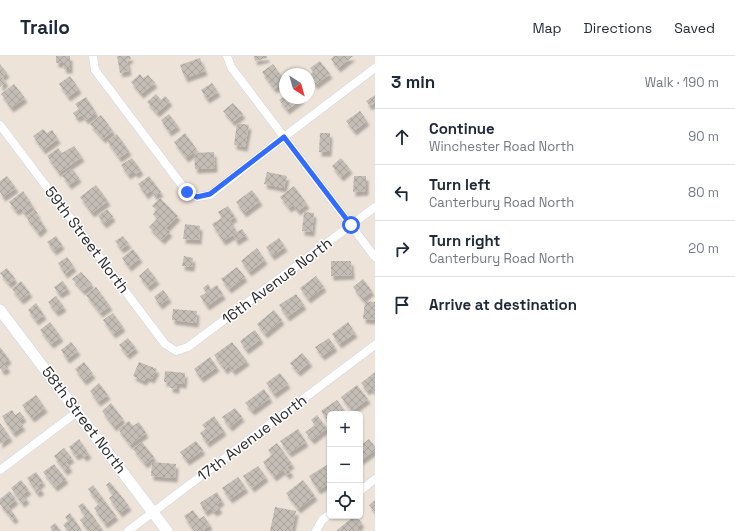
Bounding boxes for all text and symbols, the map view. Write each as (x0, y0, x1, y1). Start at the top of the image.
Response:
text: Trailo (20, 15, 70, 40)
text: Map (532, 19, 562, 37)
text: Directions (584, 19, 652, 37)
text: Saved (674, 19, 715, 37)
north arrow (279, 68, 315, 104)
text: 3 min (391, 71, 435, 93)
text: Walk · 190 m (645, 74, 719, 91)
text: Continue (429, 119, 495, 138)
icon: ahead (391, 126, 413, 148)
text: 90 m (688, 128, 719, 145)
text: Winchester Road North (429, 138, 574, 155)
text: Turn left (429, 175, 491, 194)
icon: left (391, 182, 413, 204)
street label: 59th Street North (41, 183, 134, 297)
route end (178, 183, 196, 201)
text: 80 m (688, 184, 719, 201)
text: Canterbury Road North (429, 194, 574, 211)
route start (342, 216, 360, 234)
text: Turn right (429, 231, 500, 250)
street label: 16th Avenue North (218, 233, 336, 328)
icon: right (391, 238, 413, 260)
text: 20 m (688, 240, 719, 257)
text: Canterbury Road North (429, 250, 574, 267)
icon: arrive (391, 294, 413, 316)
text: Arrive at destination (429, 295, 577, 314)
street label: 58th Street North (38, 362, 131, 477)
street label: 17th Avenue North (193, 390, 310, 485)
map controls (327, 411, 363, 519)
button: + (327, 411, 363, 447)
button: − (327, 447, 363, 483)
button: locate (327, 483, 363, 519)

